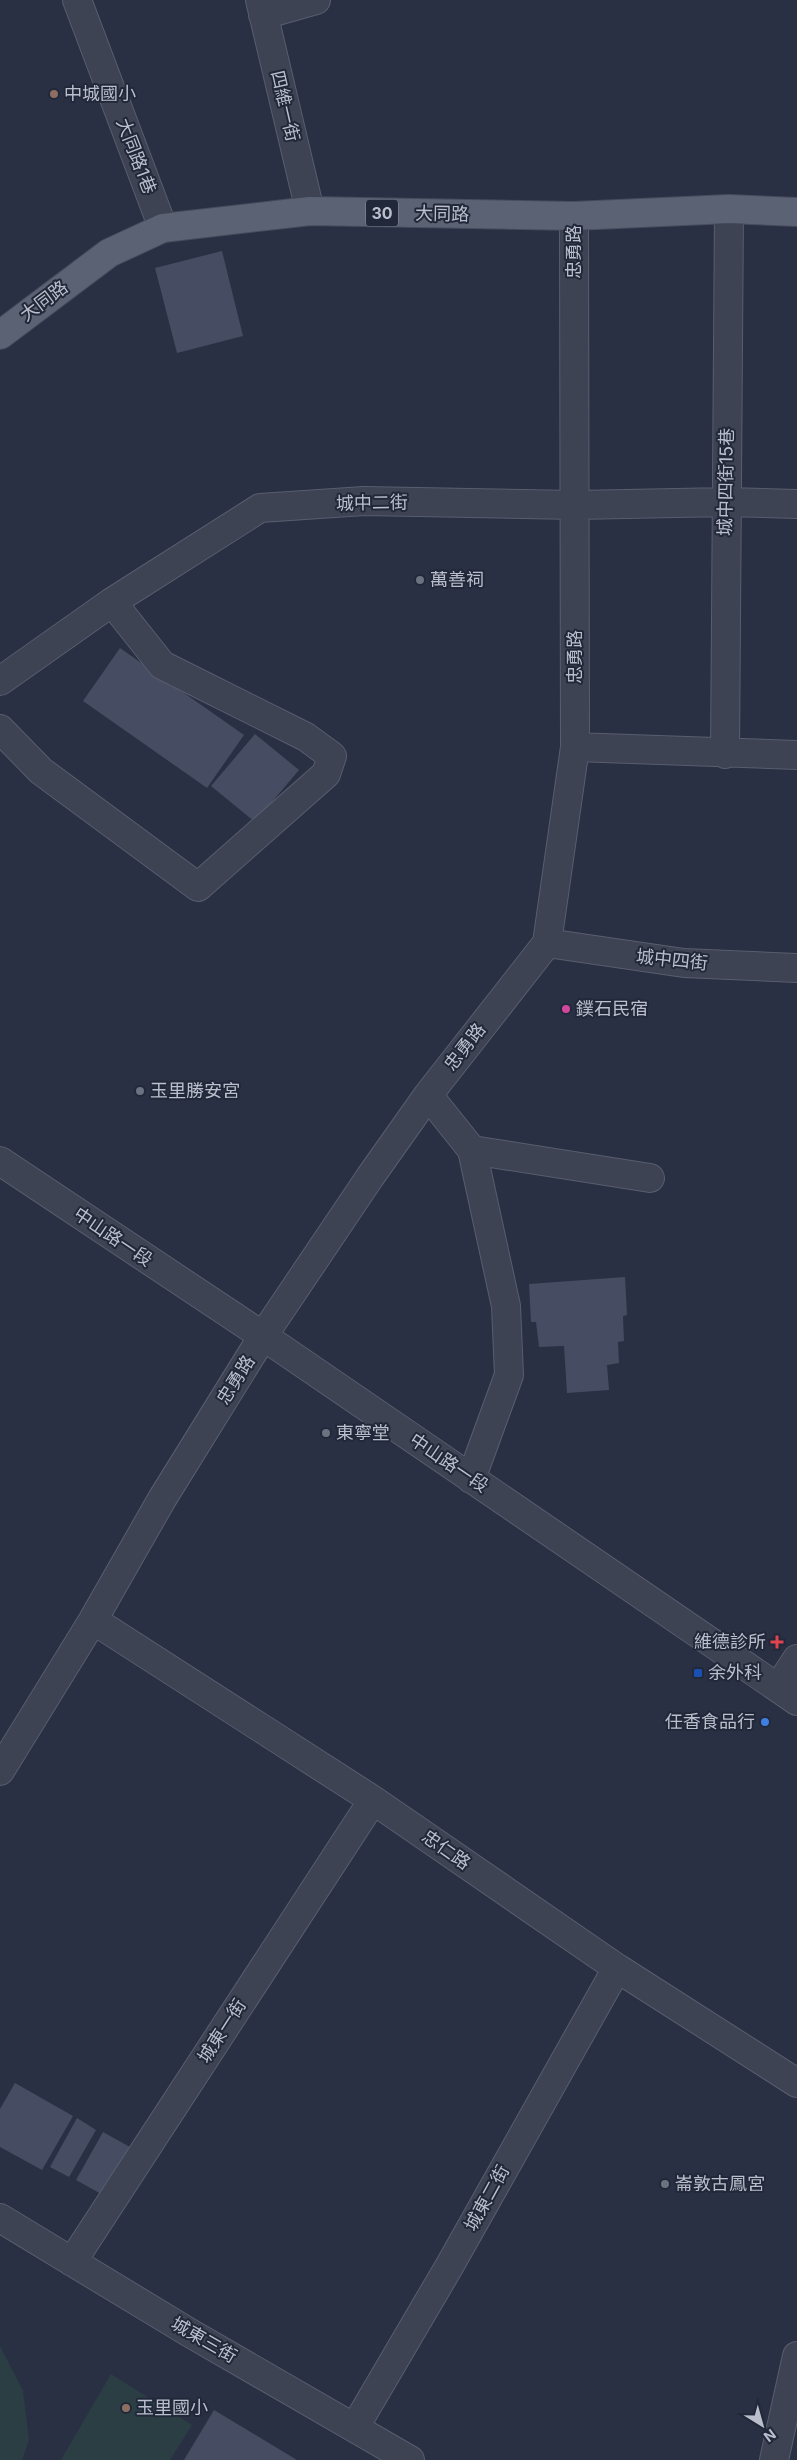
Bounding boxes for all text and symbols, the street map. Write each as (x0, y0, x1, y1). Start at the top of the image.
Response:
street label: 四維一街 (267, 68, 304, 143)
place label: 中城國小 (64, 83, 136, 104)
marker: 中城國小 (48, 88, 60, 100)
street label: 大同路1巷 (112, 115, 160, 197)
road number: 30 (366, 200, 398, 227)
street label: 大同路 (415, 203, 469, 224)
street label: 忠勇路 (563, 225, 584, 279)
street label: 大同路 (16, 276, 72, 325)
street label: 城中四街15巷 (714, 428, 737, 536)
street label: 城中二街 (336, 491, 408, 514)
place label: 萬善祠 (430, 569, 484, 590)
marker: 萬善祠 (414, 574, 426, 586)
street label: 忠勇路 (564, 630, 585, 684)
street label: 城中四街 (635, 945, 709, 974)
place label: 鏷石民宿 (576, 998, 648, 1019)
marker: 鏷石民宿 (560, 1003, 572, 1015)
street label: 忠勇路 (440, 1019, 490, 1074)
place label: 玉里勝安宮 (150, 1080, 240, 1101)
marker: 玉里勝安宮 (134, 1085, 146, 1097)
street label: 中山路一段 (70, 1203, 156, 1270)
street label: 忠勇路 (212, 1351, 259, 1408)
place label: 東寧堂 (336, 1422, 390, 1443)
marker: 東寧堂 (320, 1427, 332, 1439)
street label: 中山路一段 (406, 1429, 492, 1496)
place label: 維德診所 (694, 1631, 766, 1652)
marker: 維德診所 (770, 1635, 784, 1649)
place label: 余外科 (708, 1662, 762, 1683)
marker: 余外科 (692, 1667, 704, 1679)
place label: 任香食品行 (665, 1711, 755, 1732)
marker: 任香食品行 (759, 1716, 771, 1728)
street label: 忠仁路 (418, 1826, 474, 1874)
street label: 城東一街 (193, 1995, 250, 2067)
street label: 城東二街 (460, 2161, 513, 2234)
place label: 崙敦古鳳宮 (675, 2173, 765, 2194)
marker: 崙敦古鳳宮 (659, 2178, 671, 2190)
street label: 城東三街 (168, 2312, 241, 2367)
place label: 玉里國小 (136, 2397, 208, 2418)
north arrow (737, 2400, 787, 2450)
marker: 玉里國小 (120, 2402, 132, 2414)
text: N (761, 2426, 780, 2446)

